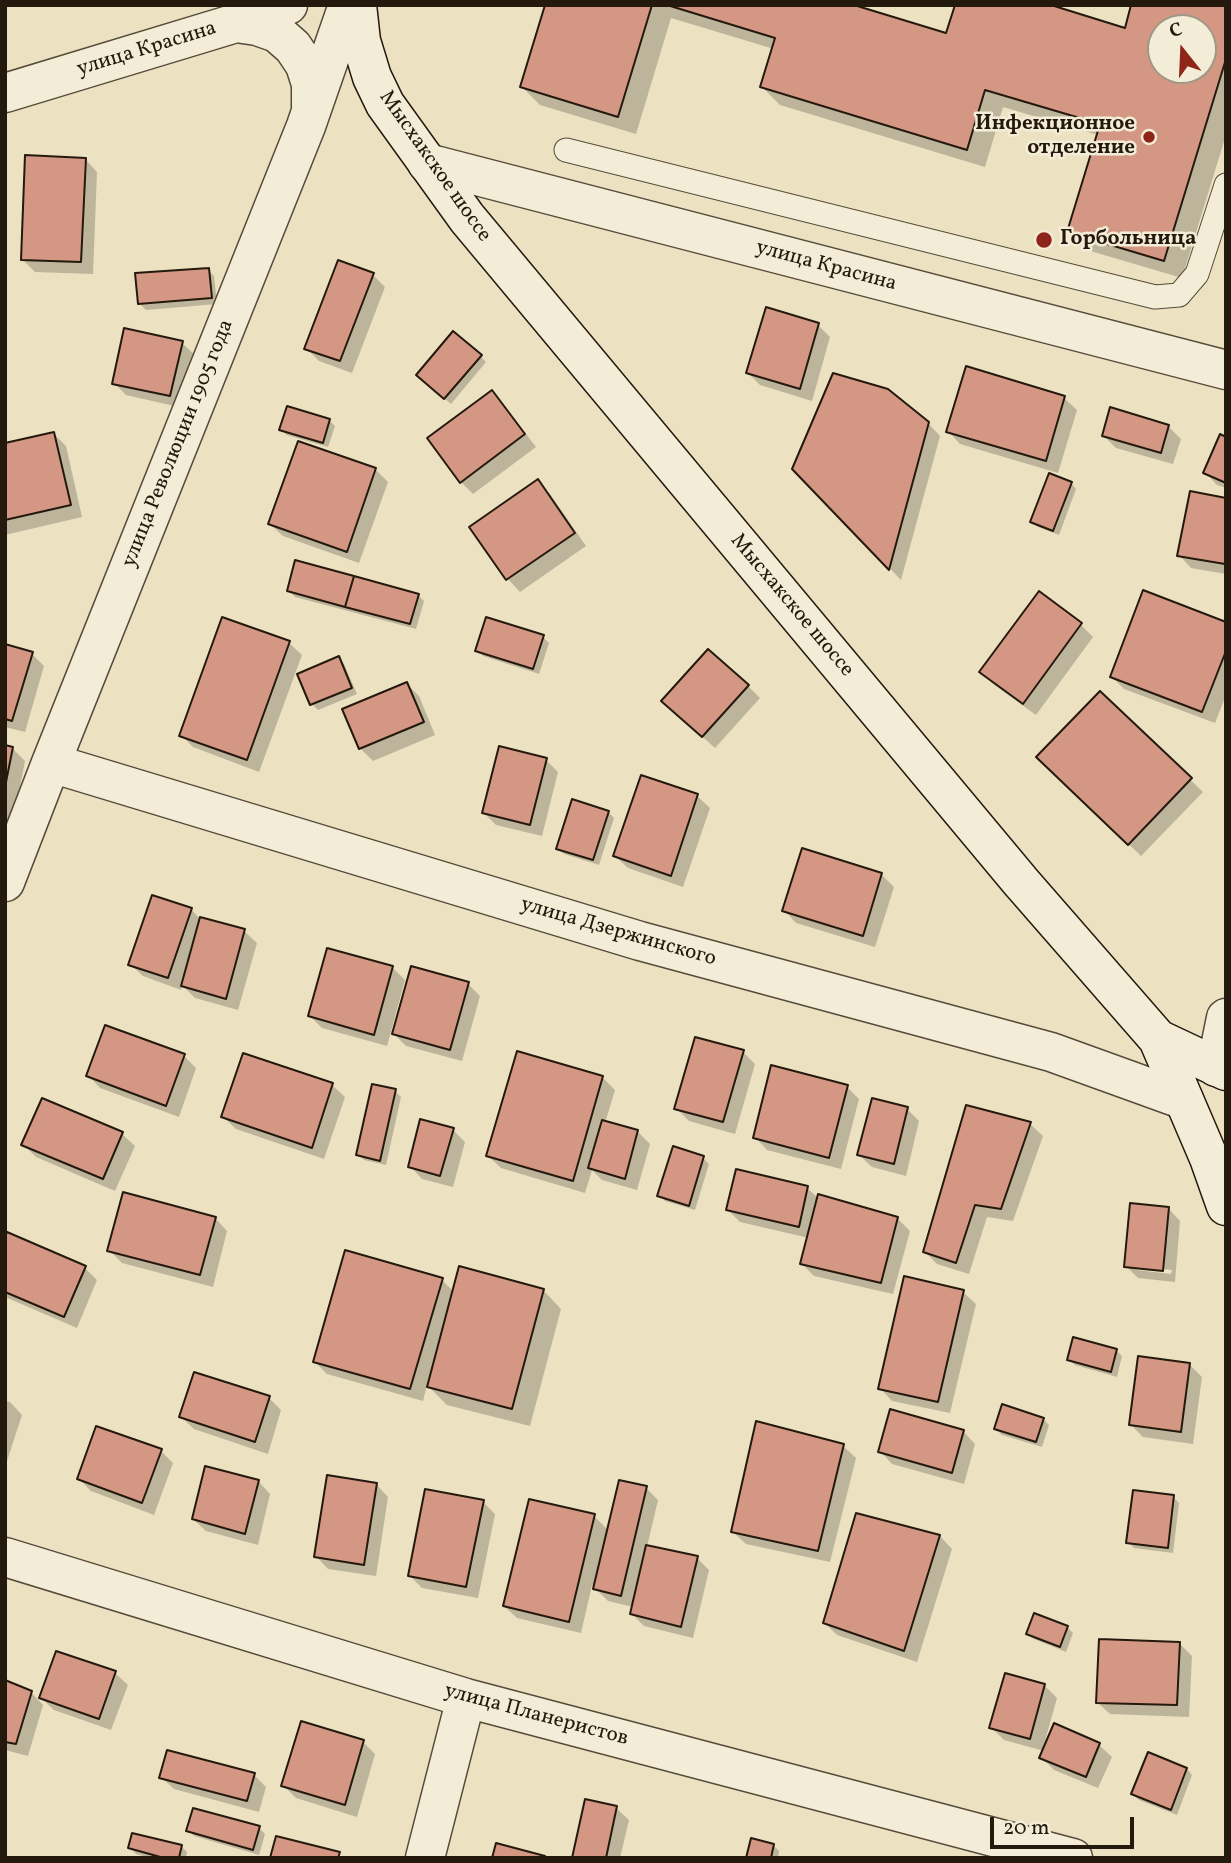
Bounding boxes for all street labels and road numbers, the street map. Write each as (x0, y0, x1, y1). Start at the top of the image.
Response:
street label: улица Красина (74, 17, 220, 83)
street label: Мысхакское шоссе (372, 86, 496, 248)
street label: улица Красина (753, 236, 899, 298)
street label: улица Революции 1905 года (118, 316, 240, 572)
street label: Мысхакское шоссе (724, 529, 858, 683)
street label: улица Дзержинского (517, 893, 719, 973)
street label: улица Планеристов (441, 1679, 631, 1753)

